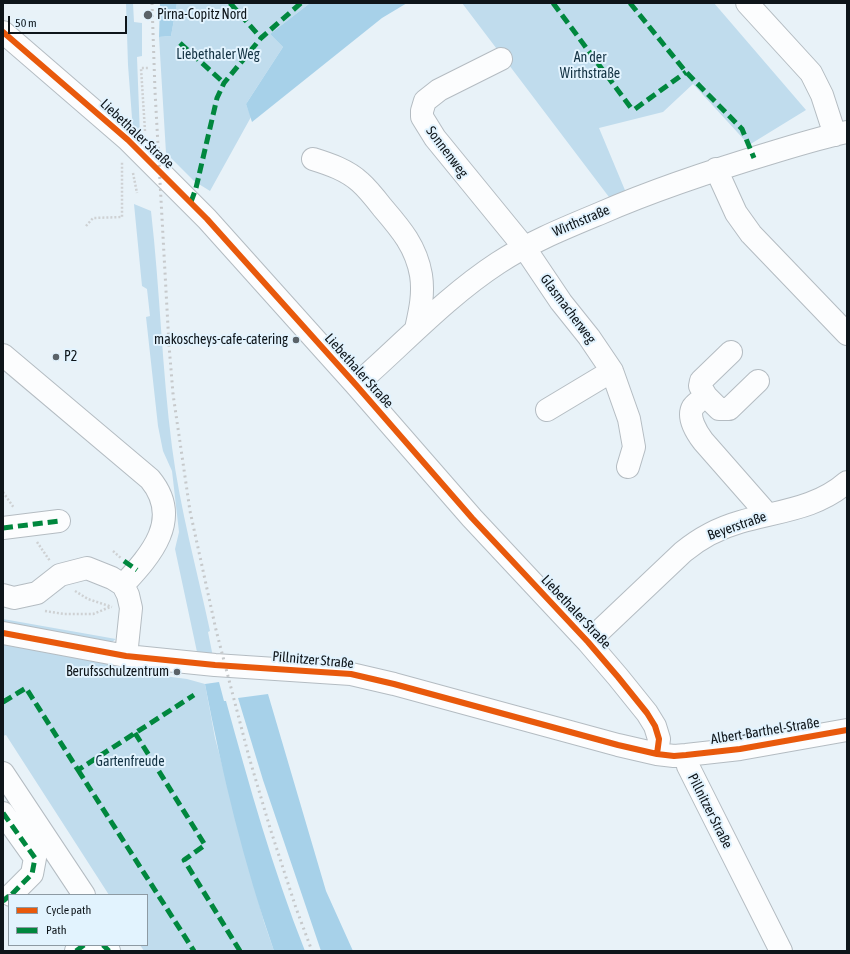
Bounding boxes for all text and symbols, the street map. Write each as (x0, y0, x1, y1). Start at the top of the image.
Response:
place label: Pirna-Copitz Nord (157, 7, 247, 23)
scale bar (10, 8, 129, 34)
marker: Pirna-Copitz Nord (142, 9, 154, 21)
text: 50 m (15, 16, 37, 30)
park label: Liebethaler Weg (176, 47, 260, 63)
park label: An der Wirthstraße (560, 50, 620, 82)
street label: Liebethaler Straße (97, 96, 177, 172)
street label: Sonnenweg (422, 123, 472, 181)
street label: Wirthstraße (550, 201, 612, 241)
street label: Glasmacherweg (537, 271, 599, 347)
street label: Liebethaler Straße (321, 330, 397, 412)
place label: makoscheys-cafe-catering (154, 332, 288, 348)
marker: makoscheys-cafe-catering (291, 335, 301, 345)
place label: P2 (64, 349, 77, 365)
marker: P2 (51, 352, 61, 362)
street label: Beyerstraße (705, 508, 769, 544)
street label: Liebethaler Straße (538, 572, 614, 652)
street label: Pillnitzer Straße (272, 648, 354, 672)
place label: Berufsschulzentrum (66, 664, 169, 680)
marker: Berufsschulzentrum (172, 667, 182, 677)
street label: Albert-Barthel-Straße (709, 714, 821, 748)
park label: Gartenfreude (95, 754, 165, 770)
street label: Pillnitzer Straße (684, 771, 736, 851)
legend (8, 894, 148, 946)
text: Cycle path (46, 903, 91, 917)
text: Path (46, 923, 67, 937)

